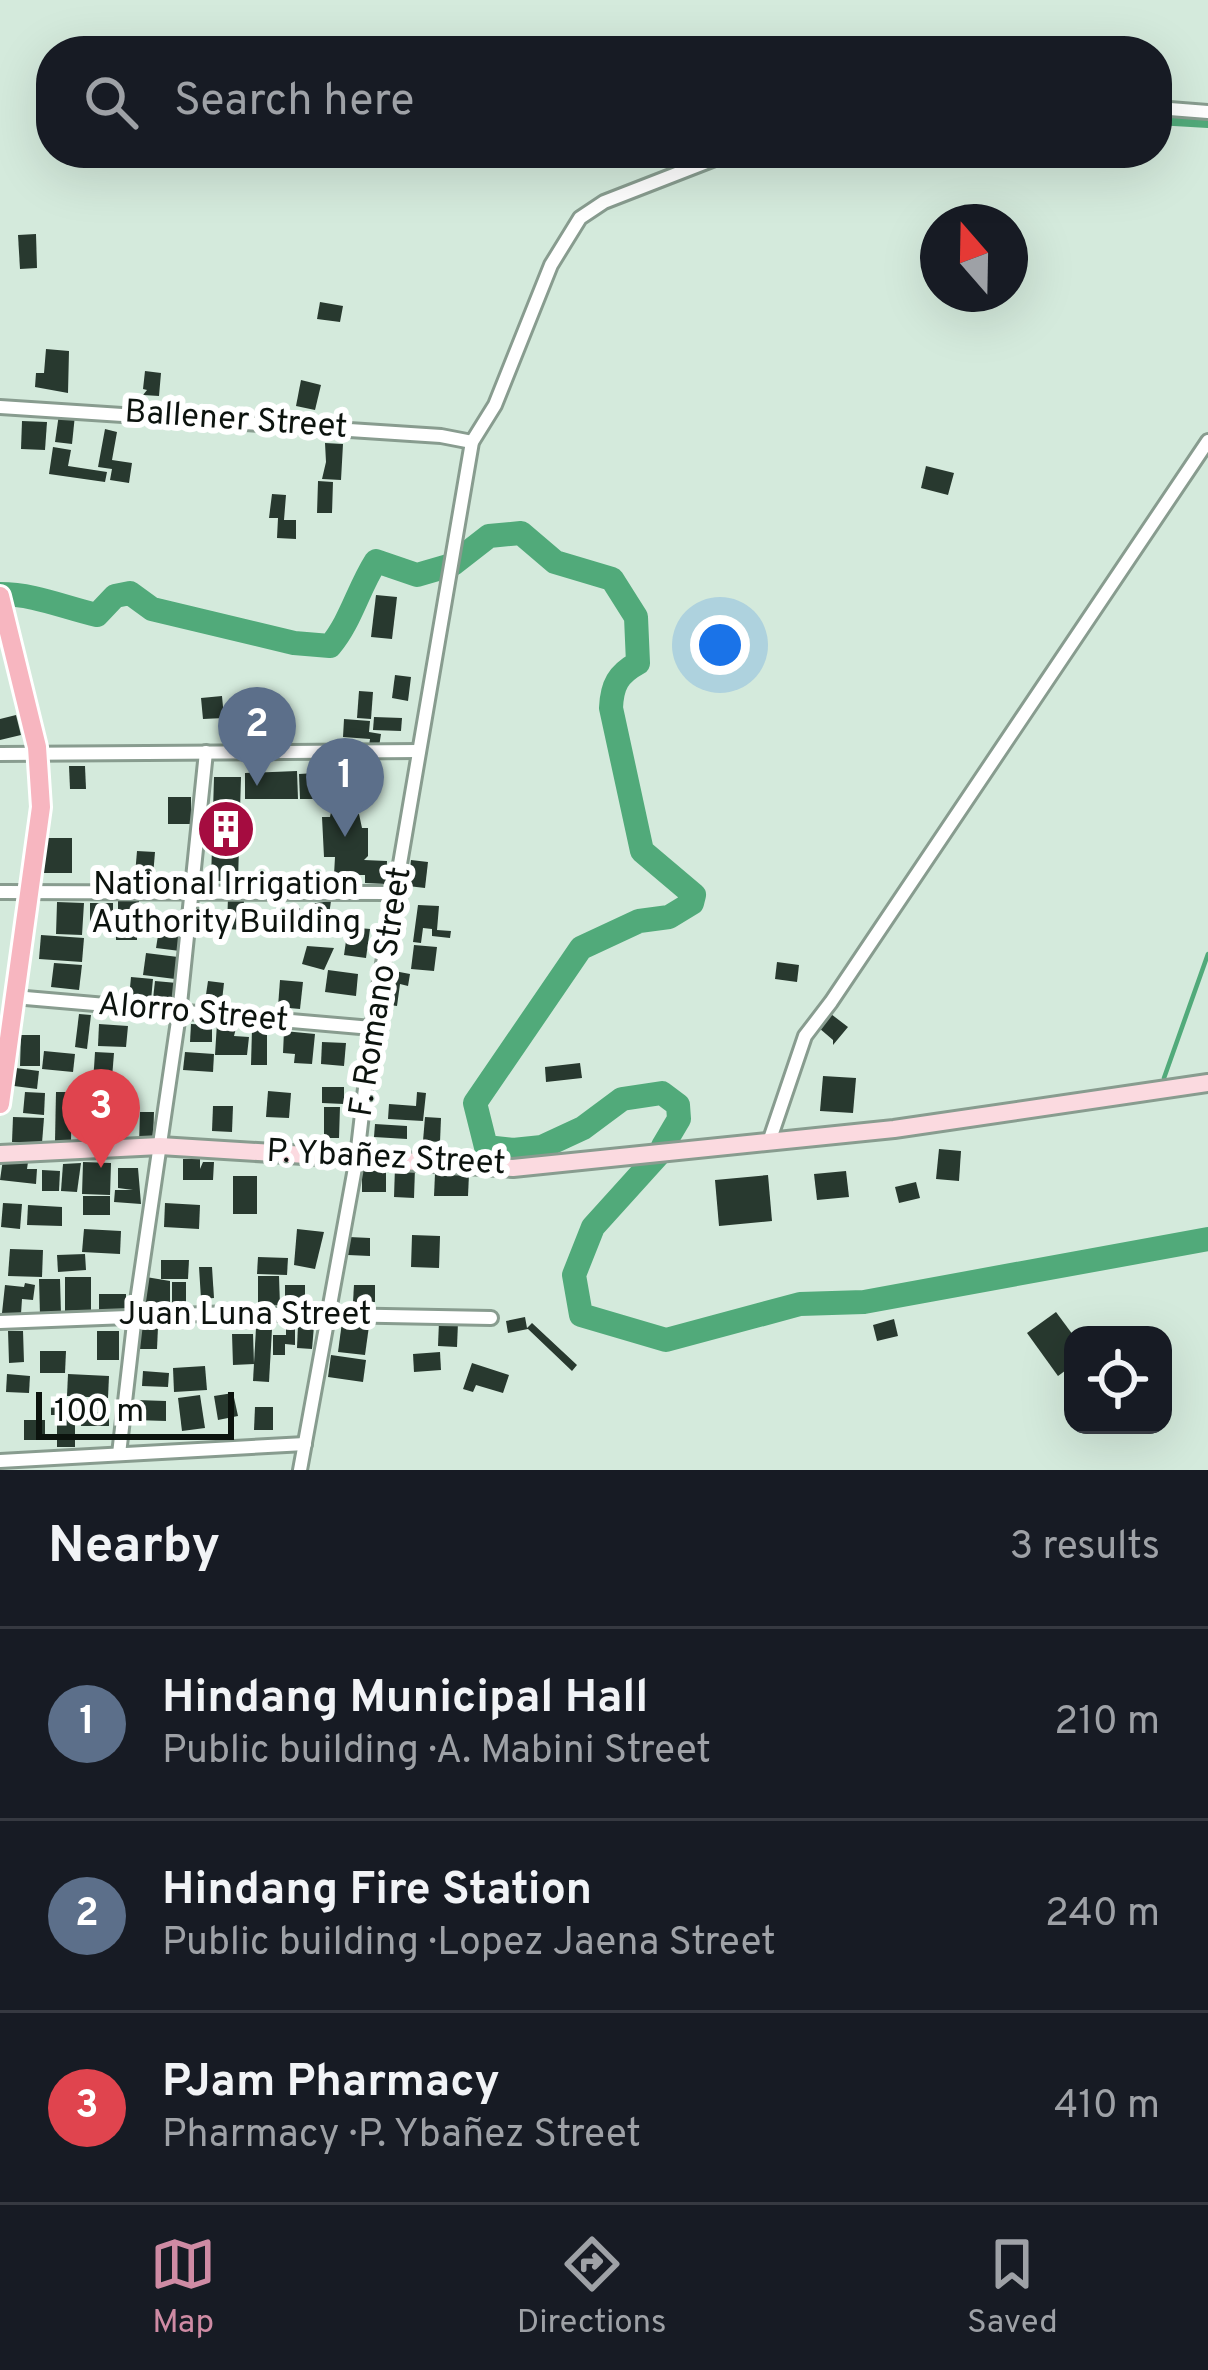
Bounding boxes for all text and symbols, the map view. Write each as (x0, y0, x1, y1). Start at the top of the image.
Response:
search box (36, 36, 1172, 168)
icon: search (78, 69, 144, 135)
text: Search here (174, 74, 414, 131)
north arrow (920, 204, 1028, 312)
street label: Ballener Street (123, 392, 349, 450)
your location (690, 615, 750, 675)
pin: 2 (218, 687, 296, 786)
pin: 1 (306, 738, 384, 837)
building icon: National Irrigation Authority Building (195, 798, 257, 860)
street label: F. Romano Street (342, 864, 422, 1120)
place label: National Irrigation Authority Building (91, 865, 361, 945)
street label: Alorro Street (96, 985, 290, 1043)
pin: 3 (62, 1069, 140, 1168)
street label: P. Ybañez Street (265, 1132, 507, 1186)
street label: Juan Luna Street (119, 1295, 371, 1337)
map controls (1064, 1326, 1172, 1434)
button: locate (1064, 1326, 1172, 1434)
scale bar (36, 1386, 234, 1439)
text: 100 m (54, 1392, 144, 1434)
text: Nearby (48, 1516, 220, 1581)
text: 3 results (1010, 1524, 1160, 1573)
text: Hindang Municipal Hall (162, 1671, 648, 1728)
text: 1 (79, 1699, 95, 1748)
text: 210 m (1054, 1699, 1160, 1748)
text: Public building · A. Mabini Street (162, 1728, 711, 1777)
text: Hindang Fire Station (162, 1863, 592, 1920)
text: 2 (75, 1891, 99, 1940)
text: 240 m (1045, 1891, 1160, 1940)
text: Public building · Lopez Jaena Street (162, 1920, 776, 1969)
text: PJam Pharmacy (162, 2055, 500, 2112)
text: 3 (75, 2083, 99, 2132)
text: 410 m (1054, 2083, 1160, 2132)
text: Pharmacy · P. Ybañez Street (162, 2112, 641, 2161)
tab: Map (150, 2231, 216, 2345)
tab: Directions (517, 2231, 667, 2345)
tab: Saved (967, 2231, 1058, 2345)

